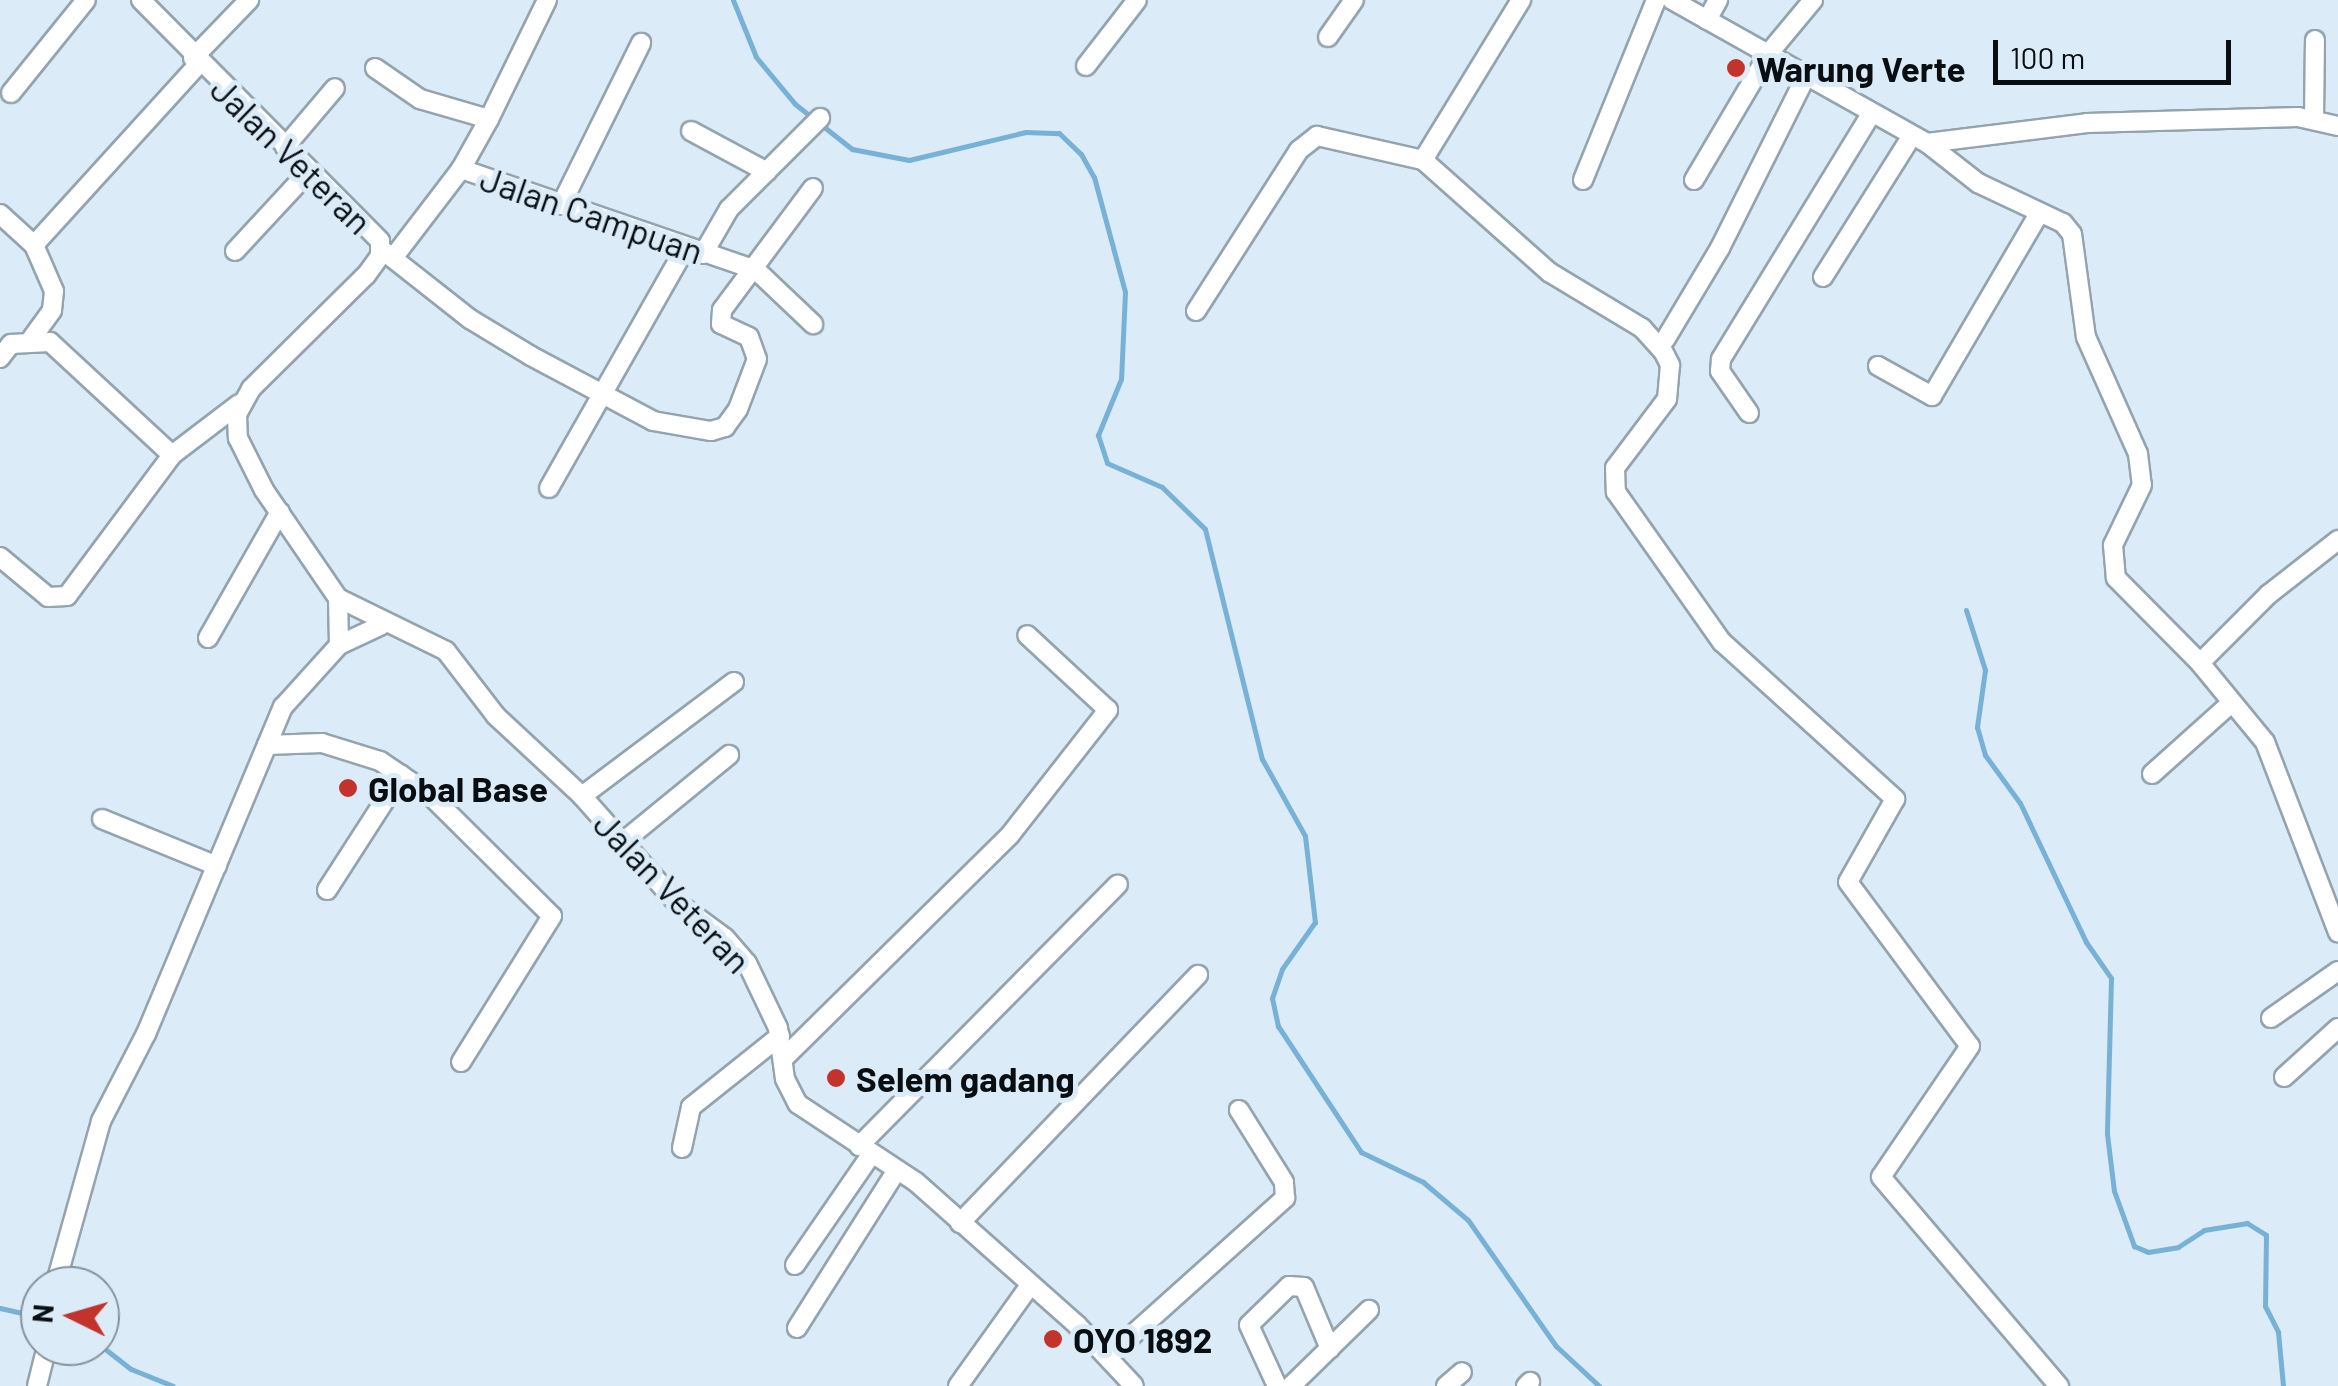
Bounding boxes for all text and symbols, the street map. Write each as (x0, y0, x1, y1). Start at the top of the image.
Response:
scale bar (1998, 20, 2236, 82)
text: 100 m (2010, 39, 2085, 75)
place label: Warung Verte (1756, 47, 1966, 89)
marker: Warung Verte (1725, 57, 1747, 79)
street label: Jalan Veteran (203, 68, 381, 242)
street label: Jalan Campuan (475, 156, 709, 272)
place label: Global Base (368, 767, 548, 809)
marker: Global Base (337, 777, 359, 799)
street label: Jalan Veteran (586, 803, 760, 981)
place label: Selem gadang (856, 1057, 1075, 1099)
marker: Selem gadang (825, 1067, 847, 1089)
north arrow (20, 1266, 120, 1366)
text: N (24, 1303, 60, 1324)
place label: OYO 1892 (1073, 1318, 1212, 1360)
marker: OYO 1892 (1042, 1328, 1064, 1350)

